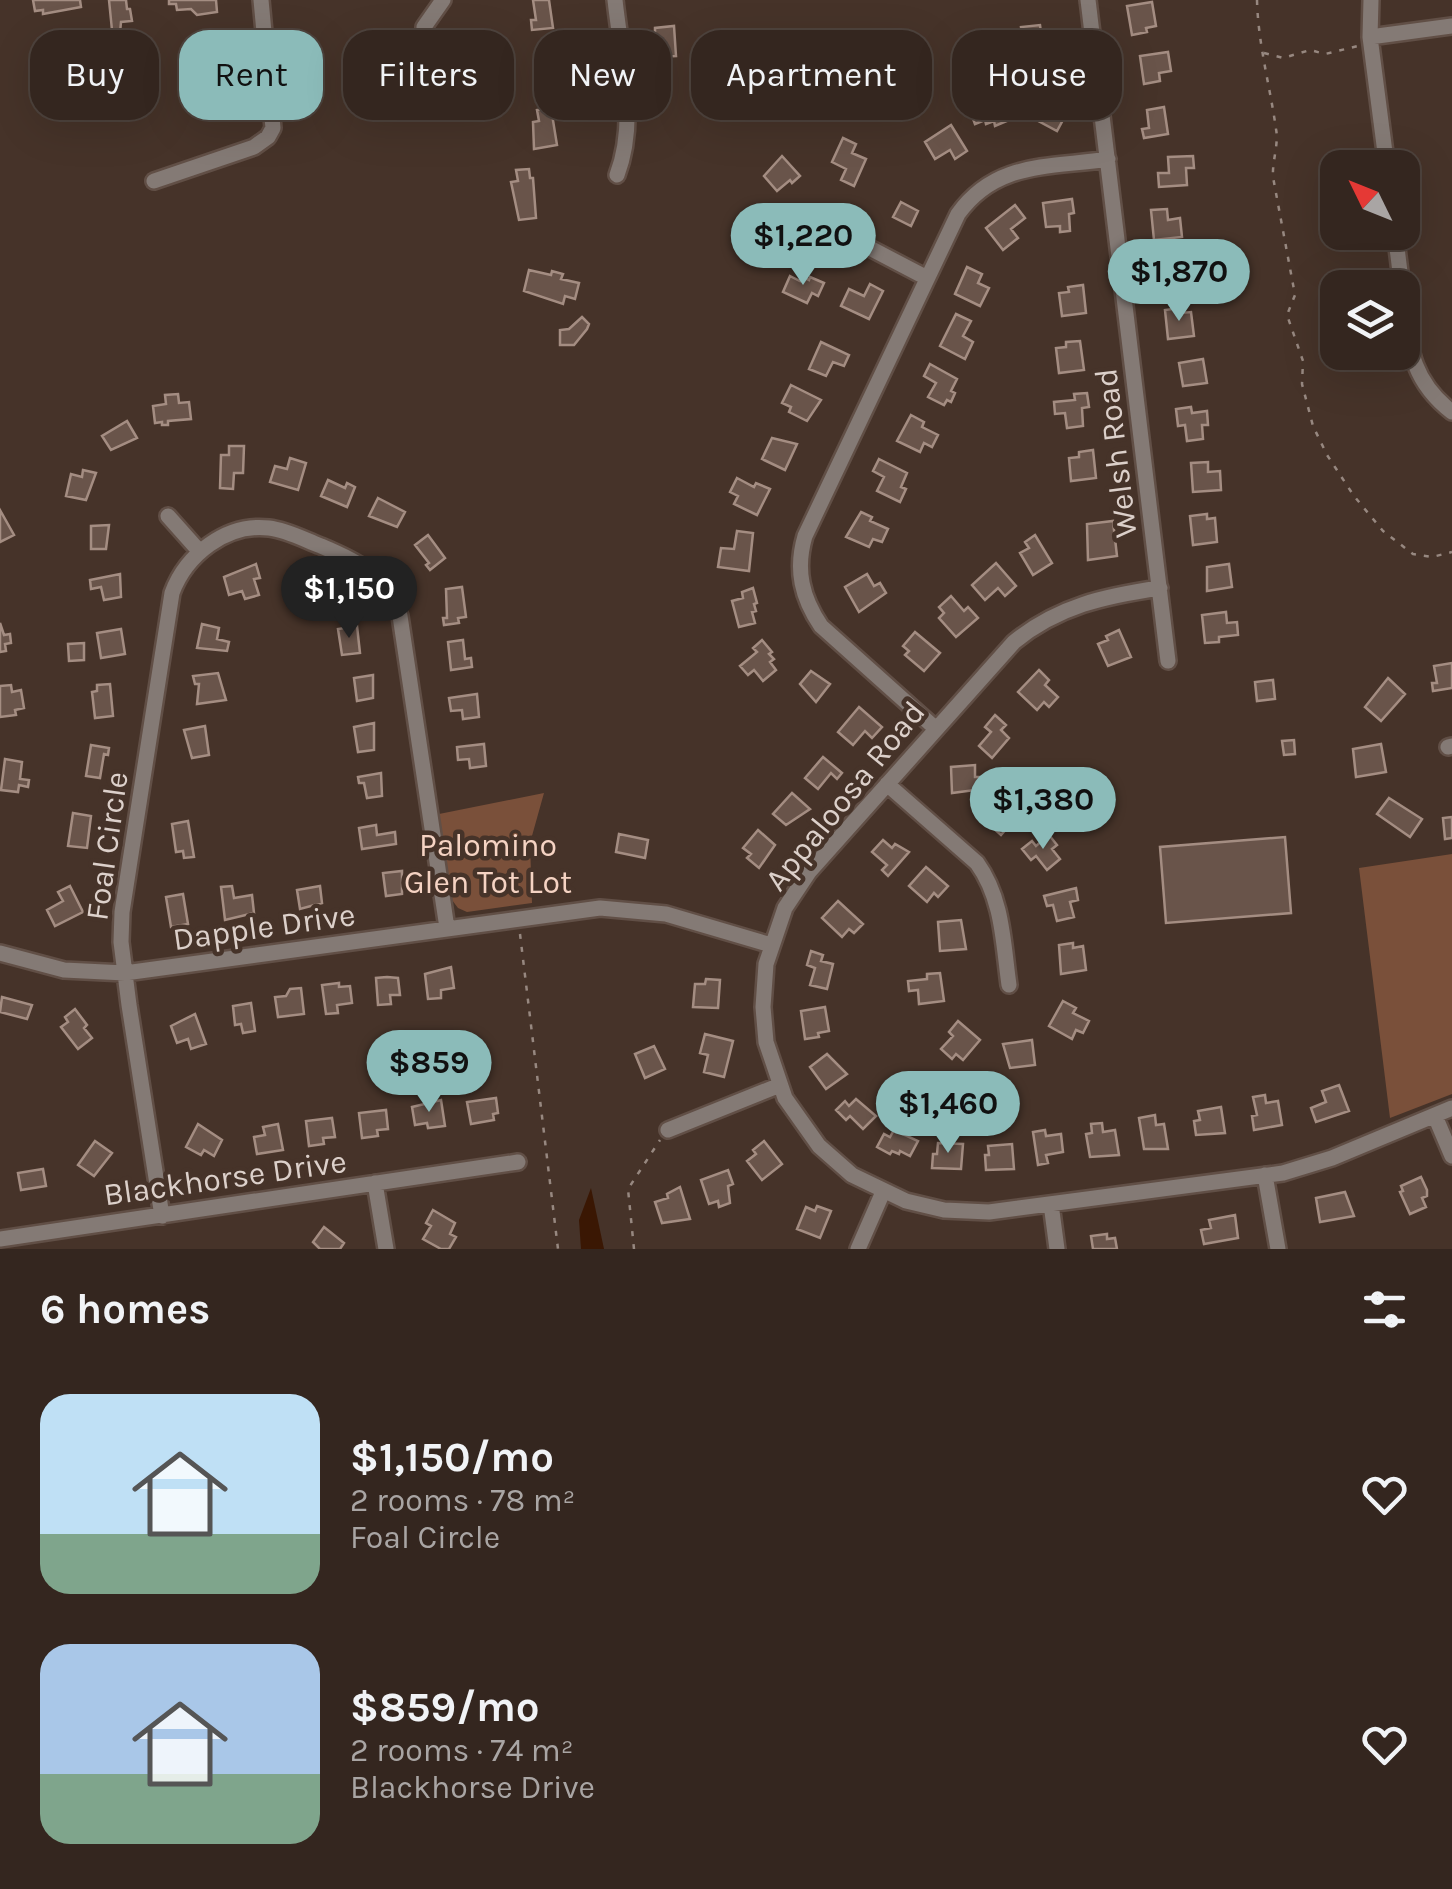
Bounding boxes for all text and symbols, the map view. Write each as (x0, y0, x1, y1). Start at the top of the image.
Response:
chip: Buy (30, 30, 159, 120)
chip: Rent (179, 30, 323, 120)
chip: Filters (343, 30, 514, 120)
chip: New (534, 30, 671, 120)
chip: Apartment (691, 30, 932, 120)
chip: House (952, 30, 1122, 120)
north arrow (1320, 150, 1420, 250)
map controls (1320, 150, 1420, 370)
pin: $1,220 (722, 203, 884, 288)
text: $1,220 (753, 217, 853, 254)
pin: $1,870 (1098, 239, 1260, 324)
text: $1,870 (1130, 253, 1228, 290)
button: layers (1320, 270, 1420, 370)
street label: Welsh Road (1087, 366, 1145, 540)
pin: $1,150 (268, 556, 430, 641)
text: $1,150 (303, 570, 395, 607)
street label: Appaloosa Road (757, 694, 933, 898)
pin: $1,380 (962, 767, 1124, 852)
street label: Foal Circle (78, 769, 136, 923)
text: $1,380 (992, 781, 1094, 818)
park label: Palomino Glen Tot Lot (404, 827, 572, 901)
street label: Dapple Drive (170, 896, 358, 958)
pin: $859 (370, 1030, 488, 1115)
text: $859 (389, 1044, 469, 1081)
pin: $1,460 (867, 1071, 1029, 1156)
text: $1,460 (898, 1085, 998, 1122)
street label: Blackhorse Drive (101, 1143, 349, 1213)
icon: filters (1357, 1282, 1412, 1337)
text: 6 homes (40, 1284, 210, 1334)
text: $1,150/mo (350, 1432, 554, 1482)
icon: home (120, 1434, 240, 1554)
icon: heart (1357, 1467, 1412, 1522)
text: 2 rooms · 78 m² (350, 1482, 575, 1519)
text: Foal Circle (350, 1519, 500, 1556)
text: $859/mo (350, 1682, 540, 1732)
icon: home (120, 1684, 240, 1804)
icon: heart (1357, 1717, 1412, 1772)
text: 2 rooms · 74 m² (350, 1732, 574, 1769)
text: Blackhorse Drive (350, 1769, 595, 1806)

